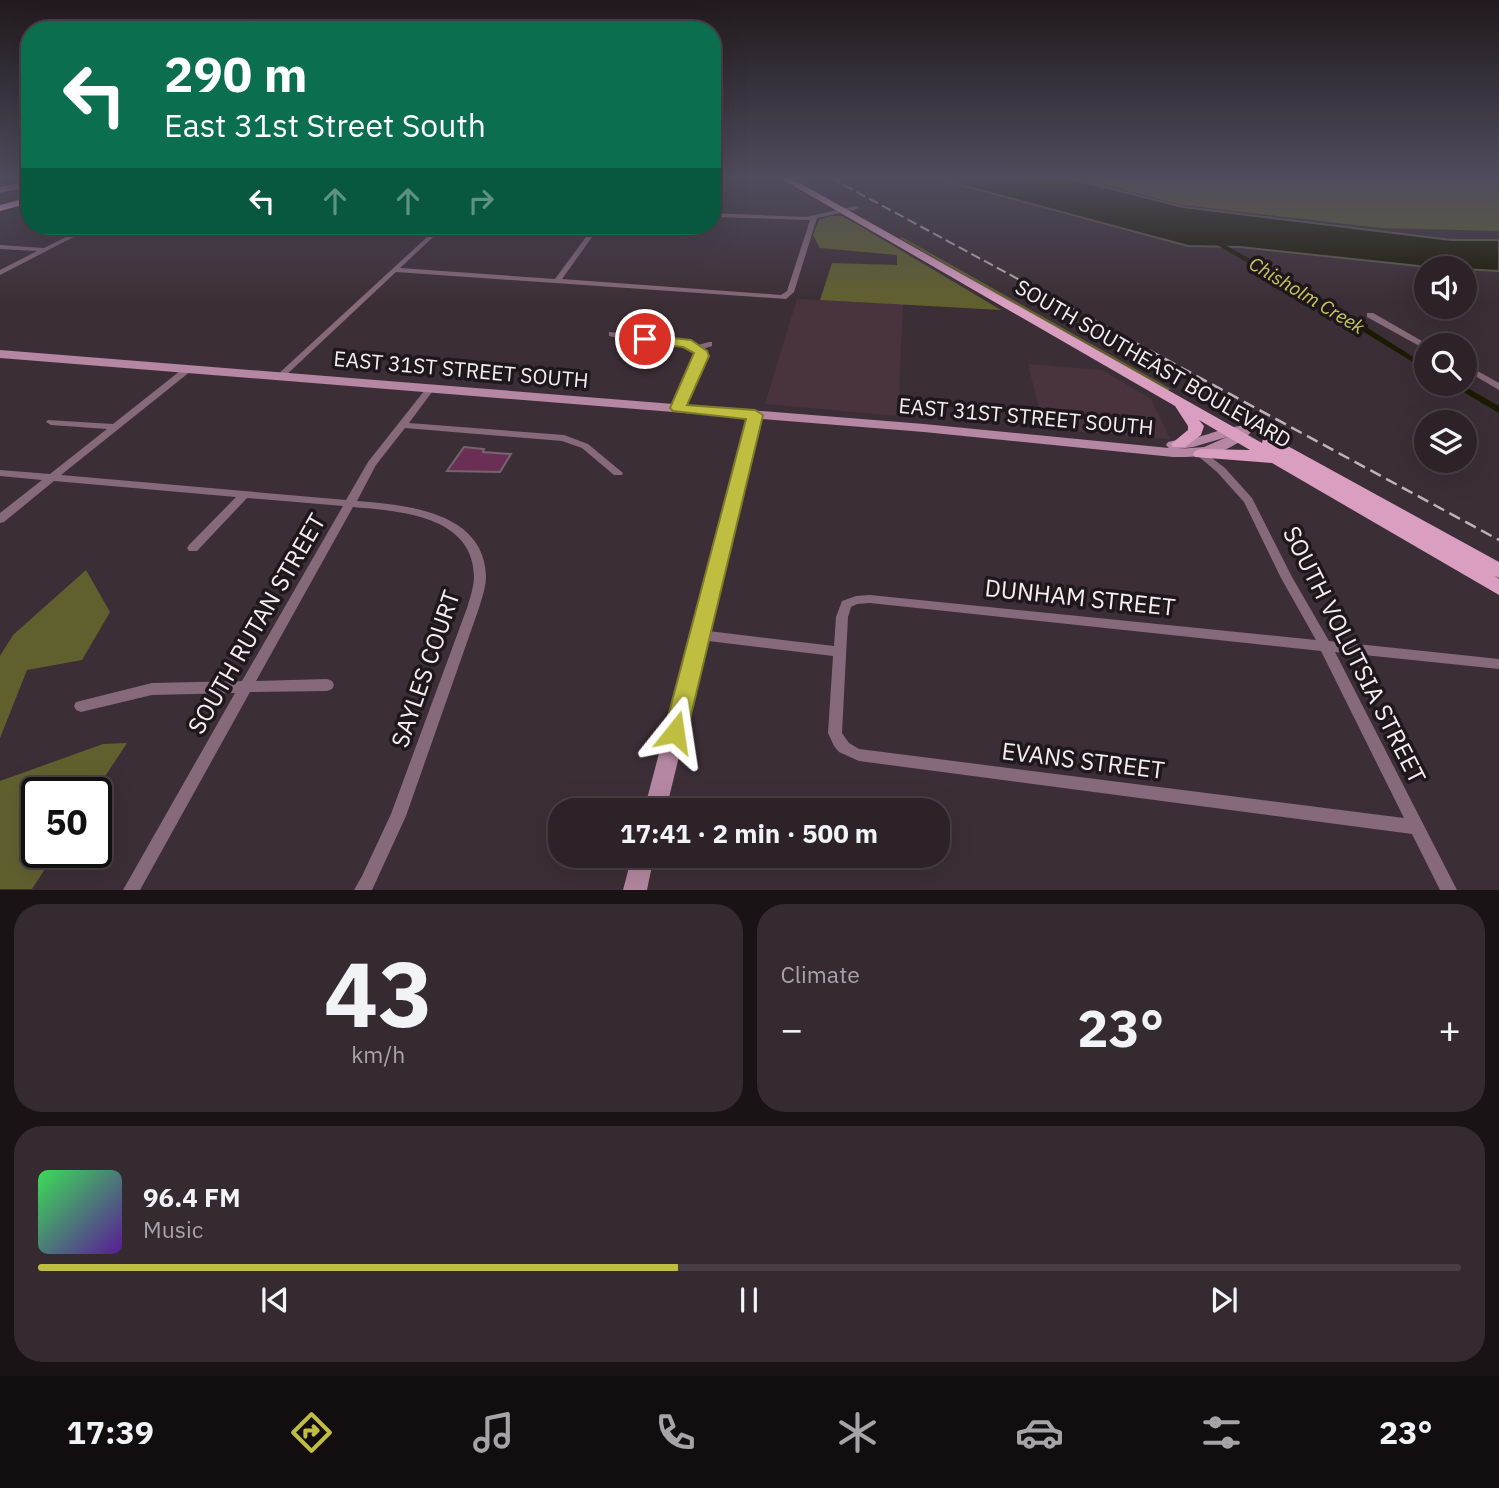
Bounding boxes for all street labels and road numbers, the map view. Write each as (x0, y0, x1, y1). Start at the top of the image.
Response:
street label: SOUTH SOUTHEAST BOULEVARD (1010, 272, 1297, 454)
street label: EAST 31ST STREET SOUTH (333, 344, 590, 394)
street label: EAST 31ST STREET SOUTH (898, 391, 1155, 441)
street label: SOUTH RUTAN STREET (180, 507, 333, 740)
street label: SOUTH VOLUTSIA STREET (1276, 520, 1434, 789)
street label: DUNHAM STREET (983, 571, 1177, 623)
street label: SAYLES COURT (383, 586, 467, 752)
street label: EVANS STREET (1000, 734, 1167, 786)

